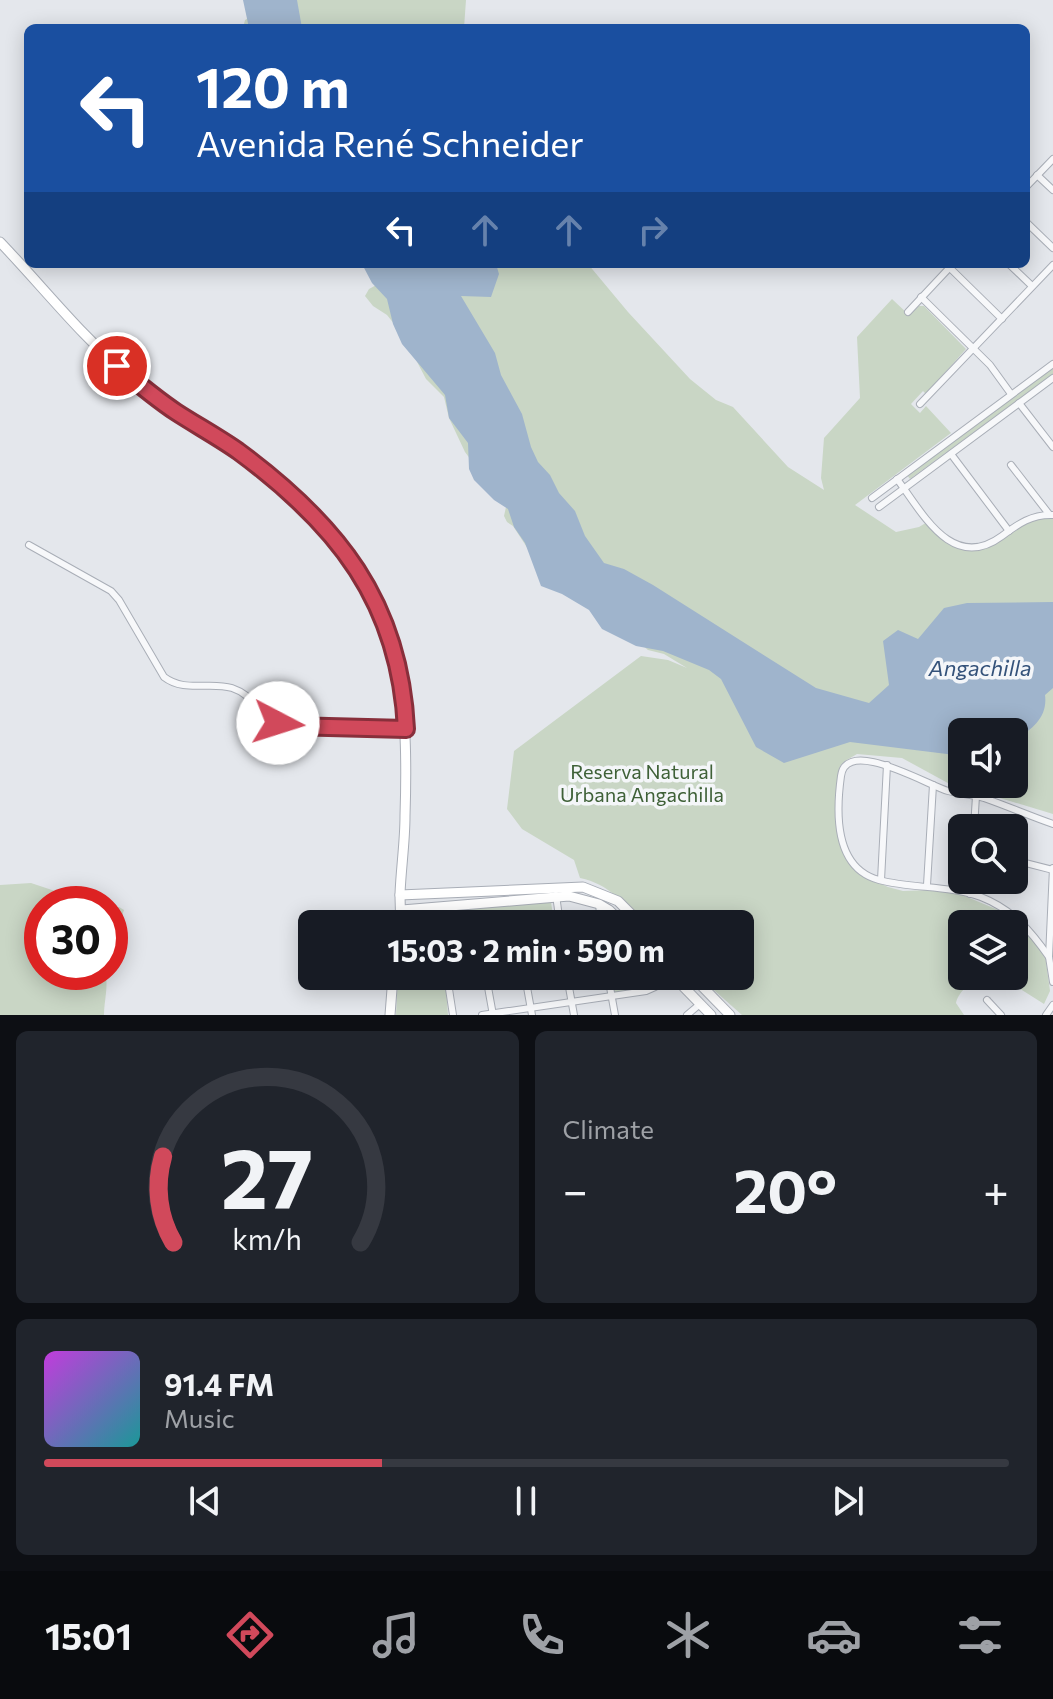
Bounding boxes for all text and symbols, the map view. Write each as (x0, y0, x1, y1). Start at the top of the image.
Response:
text: 120 m (196, 51, 350, 120)
icon: left (64, 56, 168, 160)
text: Avenida René Schneider (196, 120, 584, 164)
icon: left (379, 208, 423, 252)
icon: ahead (463, 208, 507, 252)
icon: ahead (547, 208, 591, 252)
icon: right (631, 208, 675, 252)
pin (83, 332, 151, 400)
icon: arrive (95, 344, 139, 388)
water label: Angachilla (928, 654, 1031, 681)
position arrow (236, 681, 320, 765)
map controls (948, 718, 1028, 990)
button: sound (948, 718, 1028, 798)
park label: Reserva Natural Urbana Angachilla (560, 759, 724, 806)
button: search (948, 814, 1028, 894)
speed limit sign: 30 (24, 886, 128, 990)
button: layers (948, 910, 1028, 990)
text: 15:03 · 2 min · 590 m (387, 931, 665, 968)
text: Climate (563, 1113, 654, 1144)
text: 27 (221, 1124, 314, 1226)
text: 20° (734, 1152, 837, 1225)
text: − (563, 1162, 588, 1216)
text: + (983, 1162, 1009, 1216)
text: km/h (232, 1221, 302, 1256)
text: 91.4 FM (164, 1365, 274, 1402)
text: Music (164, 1402, 235, 1433)
icon: previous (183, 1479, 227, 1523)
icon: pause (504, 1479, 548, 1523)
icon: next (826, 1479, 870, 1523)
icon: directions (222, 1607, 278, 1663)
icon: music (368, 1607, 424, 1663)
icon: phone (514, 1607, 570, 1663)
icon: climate (660, 1607, 716, 1663)
icon: car (806, 1607, 862, 1663)
icon: filters (952, 1607, 1008, 1663)
text: 15:01 (45, 1613, 132, 1657)

